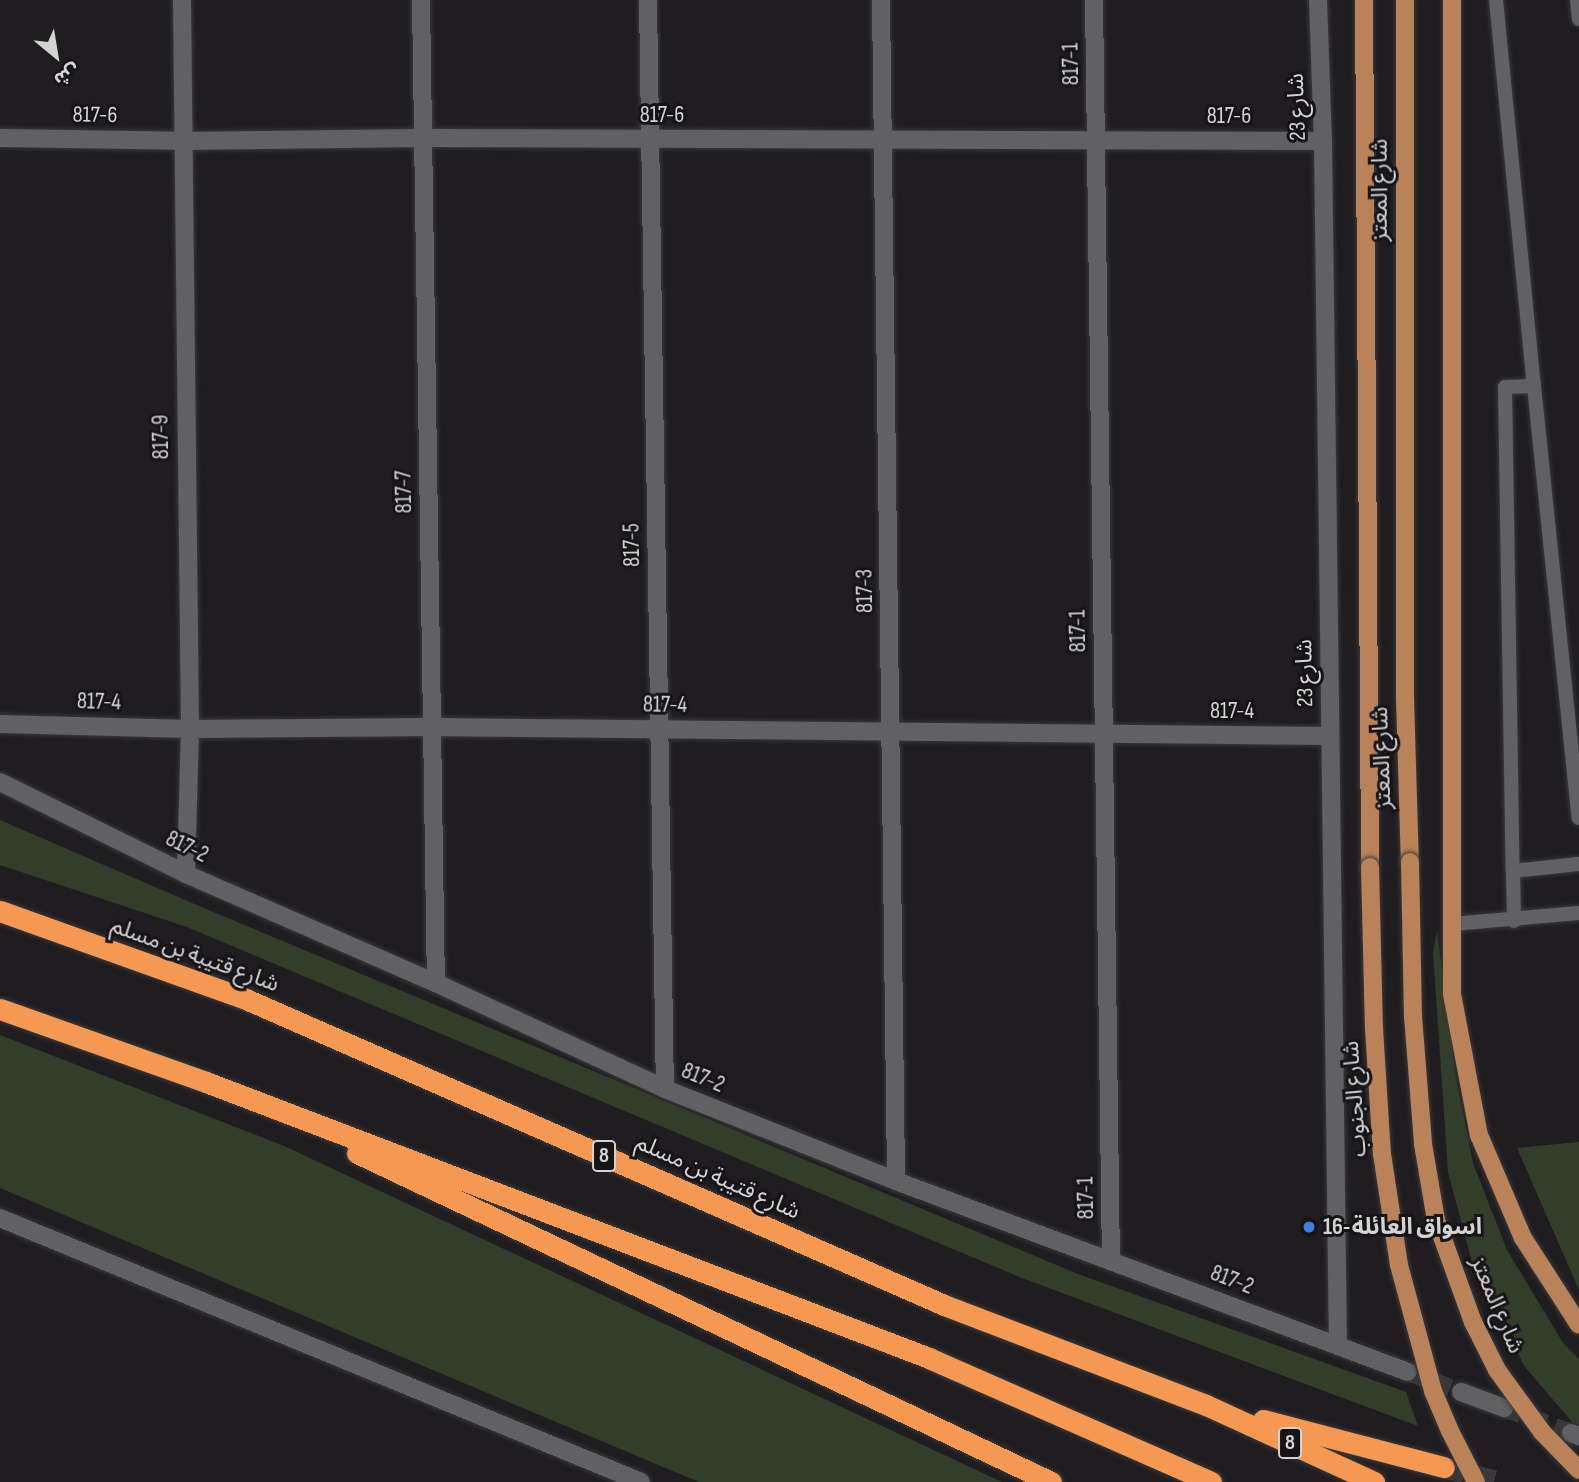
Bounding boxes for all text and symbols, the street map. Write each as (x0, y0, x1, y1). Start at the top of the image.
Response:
north arrow (21, 21, 91, 91)
street label: 817-1 (1057, 42, 1085, 86)
text: ش (50, 58, 84, 91)
street label: شارع 23 (1282, 73, 1312, 141)
street label: 817-6 (72, 101, 118, 129)
street label: 817-6 (640, 101, 684, 129)
street label: 817-6 (1207, 102, 1251, 130)
street label: شارع المعتز (1366, 139, 1394, 241)
street label: 817-9 (147, 414, 175, 460)
street label: 817-7 (390, 470, 418, 514)
street label: 817-5 (618, 523, 646, 567)
street label: 817-3 (851, 569, 879, 613)
street label: 817-1 (1064, 609, 1092, 653)
street label: شارع 23 (1291, 639, 1319, 707)
street label: 817-4 (76, 687, 122, 717)
street label: 817-4 (643, 691, 687, 719)
street label: 817-4 (1210, 697, 1254, 725)
street label: شارع المعتز (1366, 706, 1398, 810)
street label: 817-2 (161, 825, 213, 869)
street label: شارع قتيبة بن مسلم (107, 912, 283, 998)
street label: شارع الجنوب (1337, 1040, 1373, 1158)
street label: 817-2 (677, 1057, 729, 1099)
street label: شارع قتيبة بن مسلم (632, 1128, 804, 1226)
road number: 8 (592, 1138, 616, 1174)
street label: 817-1 (1072, 1176, 1100, 1220)
place label: 16-اسواق العائلة (1323, 1213, 1482, 1241)
marker: 16-اسواق العائلة (1301, 1219, 1317, 1235)
street label: شارع المعتز (1464, 1252, 1530, 1358)
street label: 817-2 (1206, 1259, 1258, 1301)
road number: 8 (1278, 1426, 1302, 1460)

